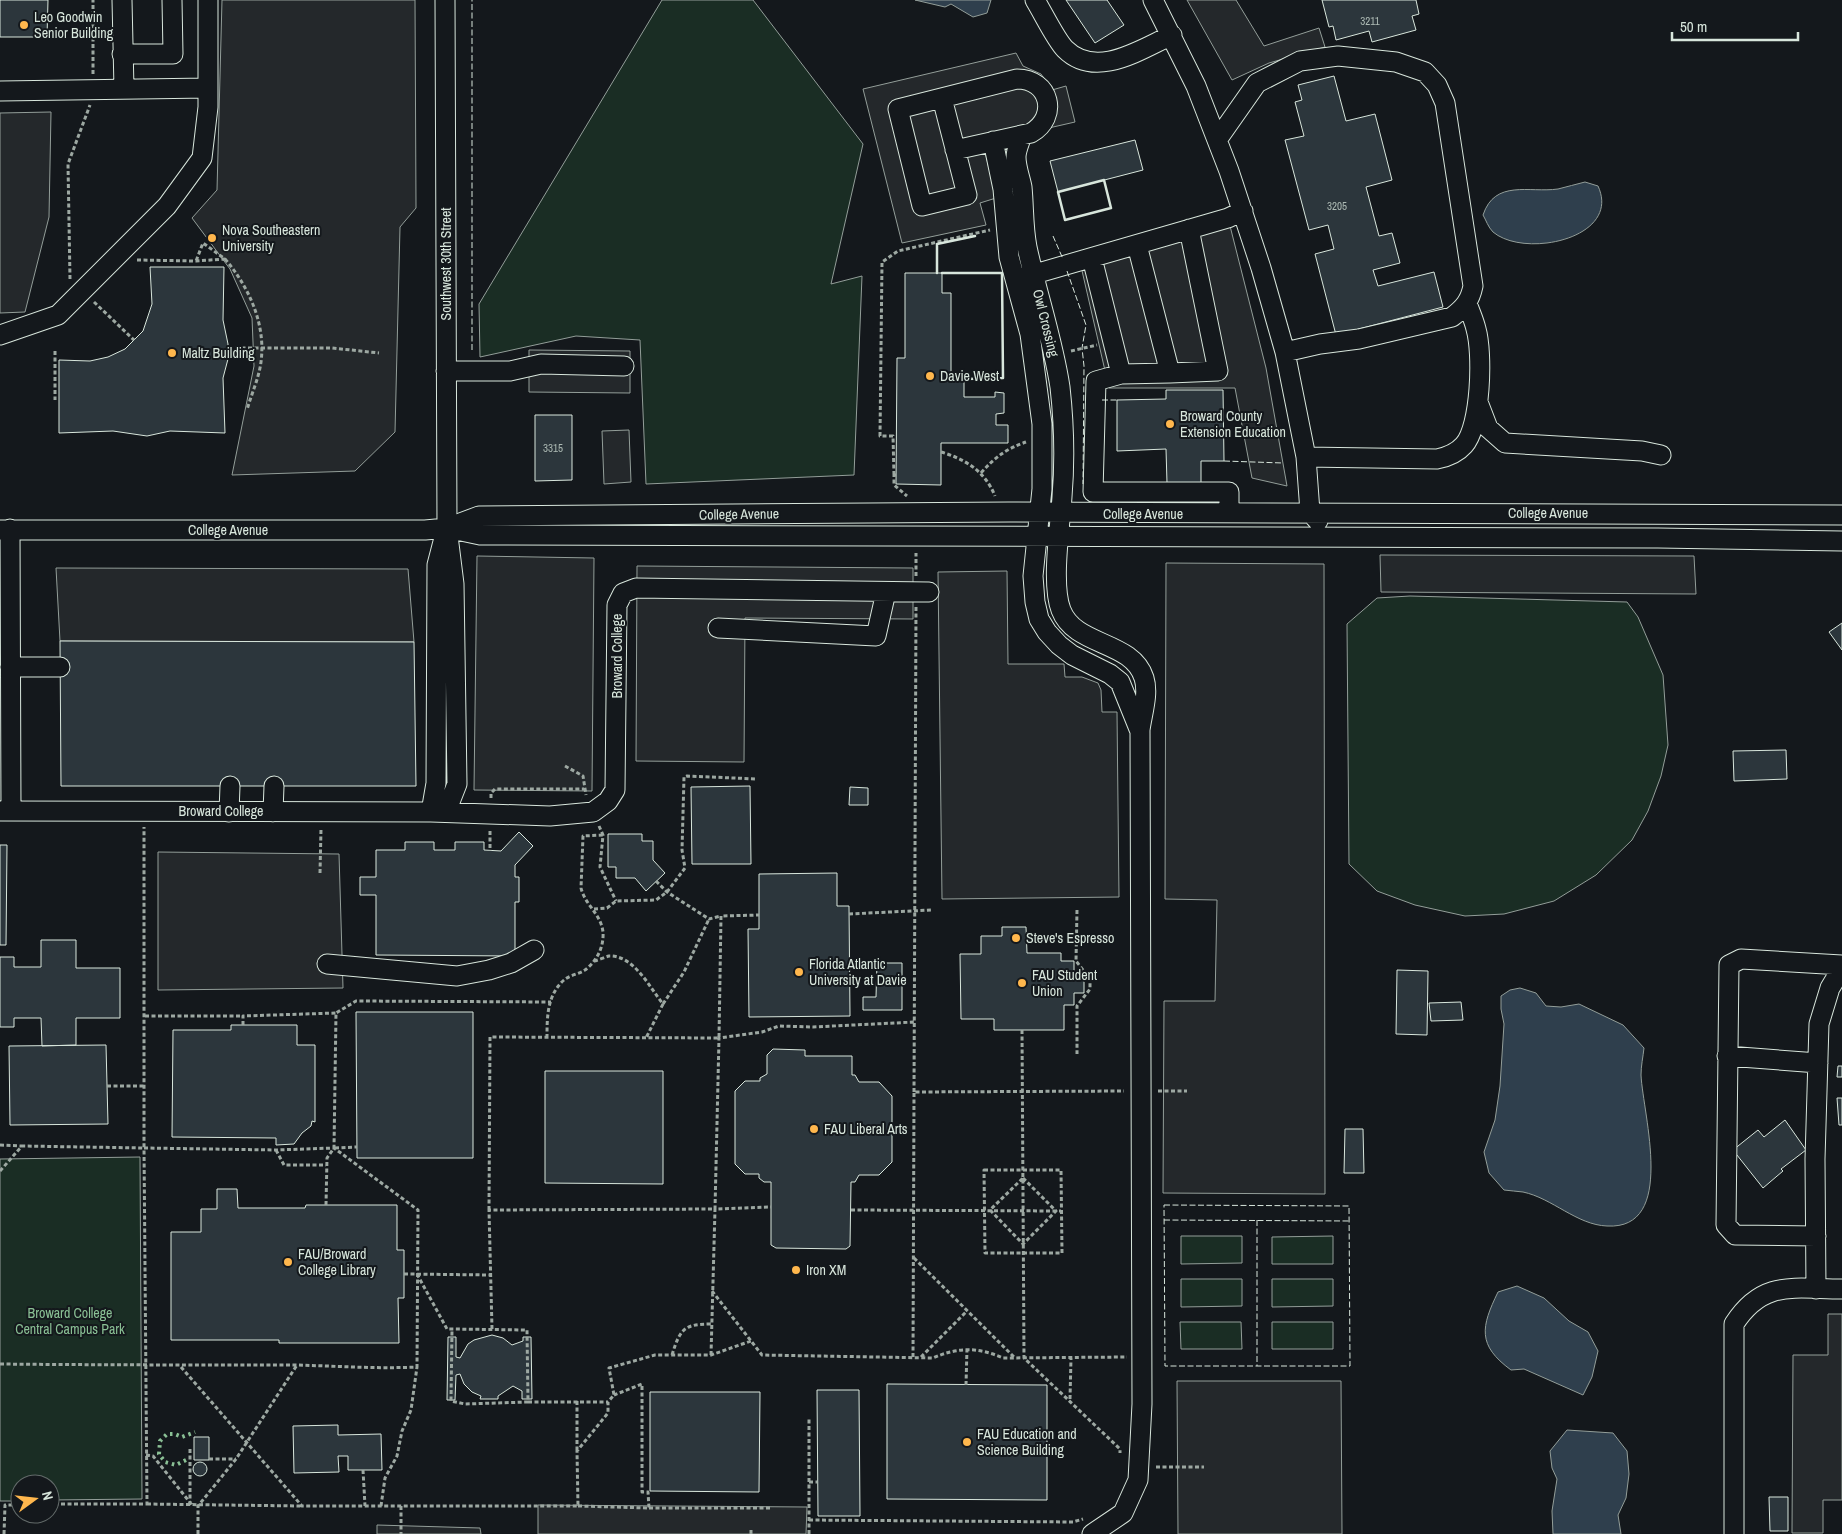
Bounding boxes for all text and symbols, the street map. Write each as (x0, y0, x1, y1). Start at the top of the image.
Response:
place label: Leo Goodwin Senior Building (34, 8, 114, 42)
scale bar (1672, 10, 1798, 42)
house number: 3211 (1360, 14, 1380, 28)
text: 50 m (1680, 16, 1707, 37)
marker: Leo Goodwin Senior Building (18, 19, 30, 31)
house number: 3205 (1327, 199, 1347, 213)
street label: Southwest 30th Street (437, 208, 455, 320)
place label: Nova Southeastern University (222, 221, 320, 255)
marker: Nova Southeastern University (206, 232, 218, 244)
street label: Owl Crossing (1029, 287, 1063, 359)
place label: Maltz Building (182, 344, 255, 362)
marker: Maltz Building (166, 347, 178, 359)
place label: Davie West (940, 367, 999, 385)
marker: Davie West (924, 370, 936, 382)
place label: Broward County Extension Education (1180, 407, 1286, 441)
marker: Broward County Extension Education (1164, 418, 1176, 430)
house number: 3315 (543, 441, 563, 455)
street label: College Avenue (699, 504, 779, 524)
street label: College Avenue (1508, 504, 1588, 522)
street label: College Avenue (1103, 505, 1183, 523)
street label: College Avenue (188, 521, 268, 539)
street label: Broward College (608, 614, 626, 698)
street label: Broward College (179, 802, 263, 820)
place label: Steve's Espresso (1026, 929, 1114, 947)
marker: Steve's Espresso (1010, 932, 1022, 944)
place label: Florida Atlantic University at Davie (809, 955, 907, 989)
marker: Florida Atlantic University at Davie (793, 966, 805, 978)
place label: FAU Student Union (1032, 966, 1097, 1000)
marker: FAU Student Union (1016, 977, 1028, 989)
place label: FAU Liberal Arts (824, 1120, 908, 1138)
marker: FAU Liberal Arts (808, 1123, 820, 1135)
place label: FAU/Broward College Library (298, 1245, 376, 1279)
marker: FAU/Broward College Library (282, 1256, 294, 1268)
place label: Iron XM (806, 1261, 846, 1279)
marker: Iron XM (790, 1264, 802, 1276)
park label: Broward College Central Campus Park (15, 1304, 125, 1338)
place label: FAU Education and Science Building (977, 1425, 1077, 1459)
marker: FAU Education and Science Building (961, 1436, 973, 1448)
north arrow (10, 1474, 60, 1524)
text: N (38, 1489, 57, 1502)

